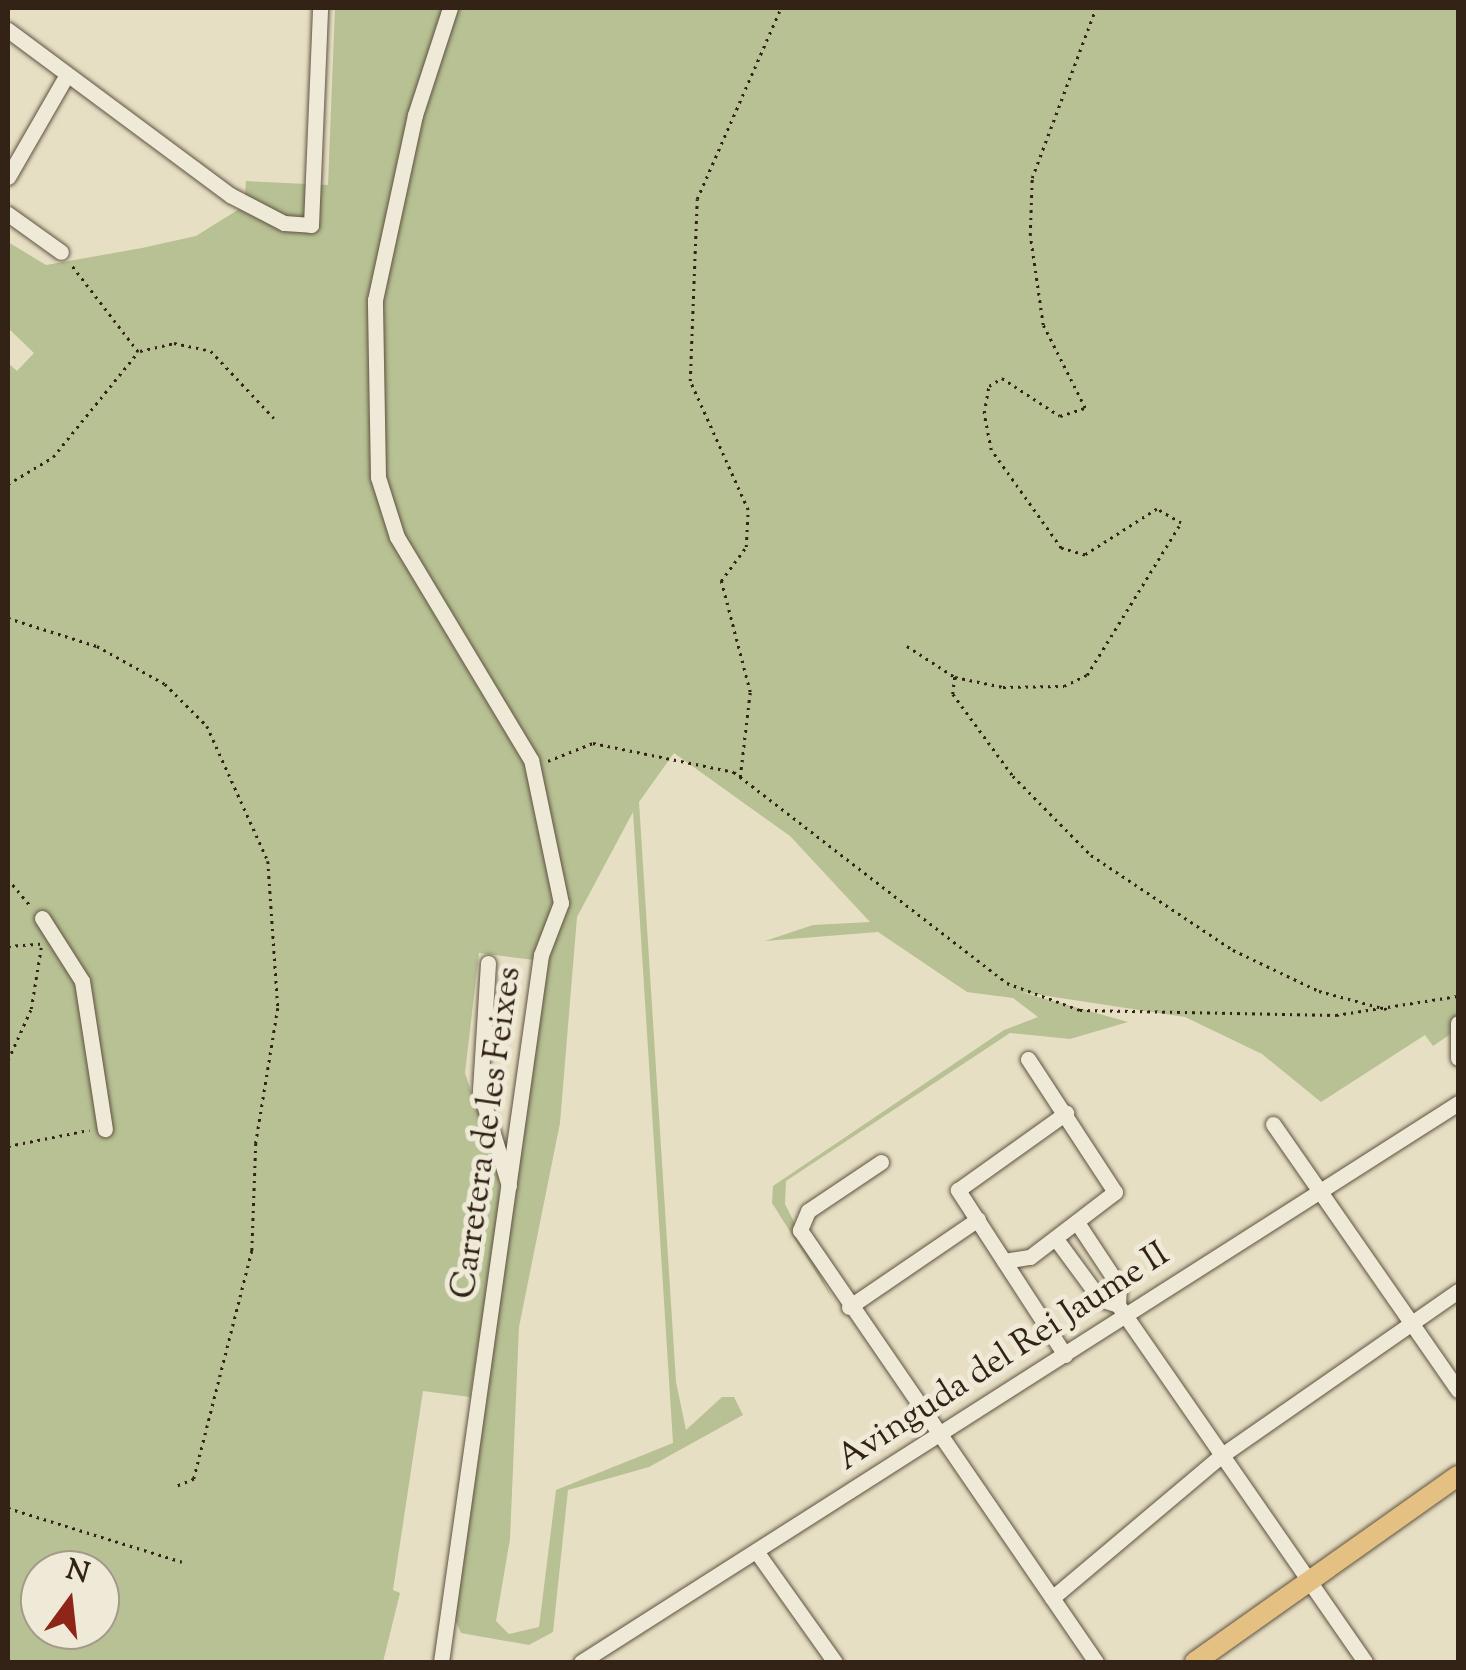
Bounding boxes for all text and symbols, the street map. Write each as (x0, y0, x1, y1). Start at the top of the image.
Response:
street label: Carretera de les Feixes (444, 964, 532, 1302)
street label: Avinguda del Rei Jaume II (830, 1235, 1178, 1481)
north arrow (20, 1550, 120, 1650)
text: N (61, 1551, 93, 1595)

